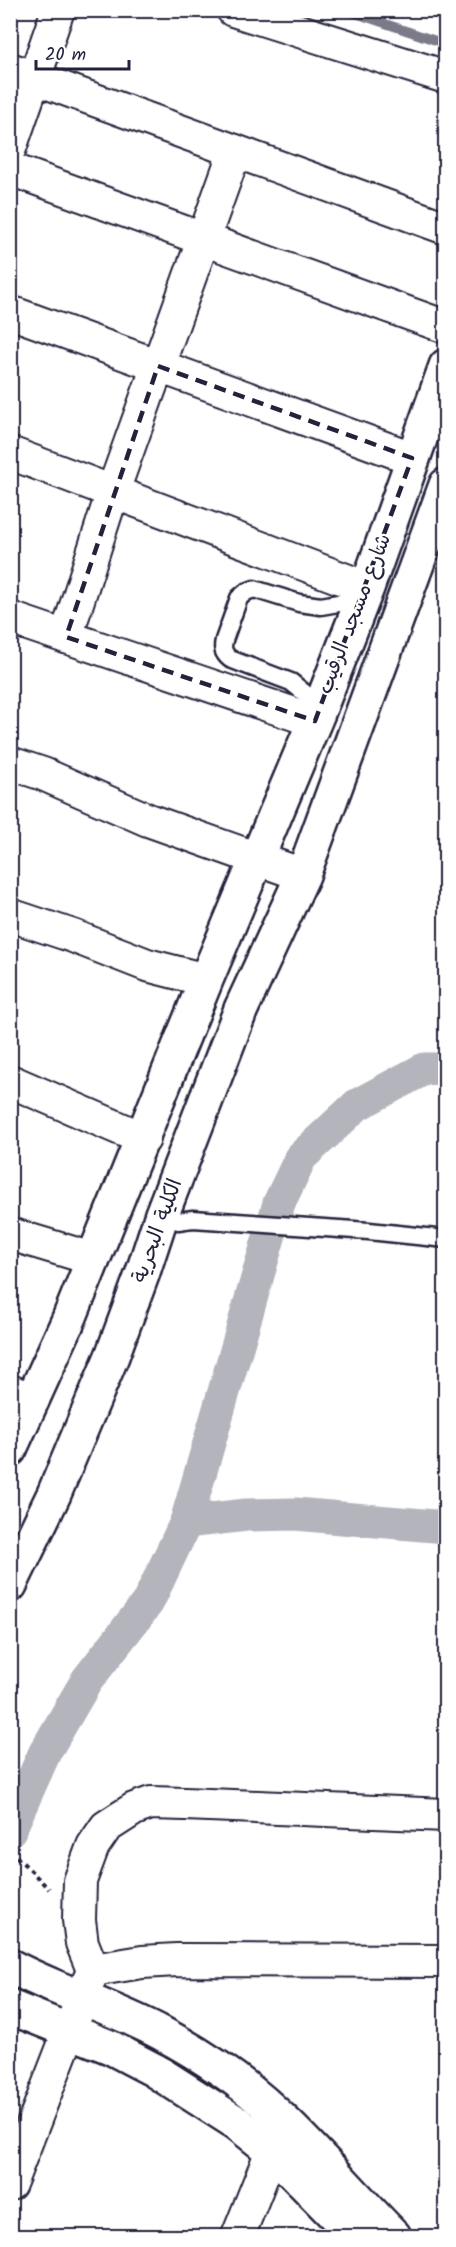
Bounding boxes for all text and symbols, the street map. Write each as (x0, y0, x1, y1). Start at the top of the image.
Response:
scale bar (36, 33, 129, 71)
text: 20 m (45, 41, 86, 70)
street label: شارع مسجد الرقيب (309, 529, 401, 699)
street label: الكلية البحرية (124, 1174, 192, 1288)

